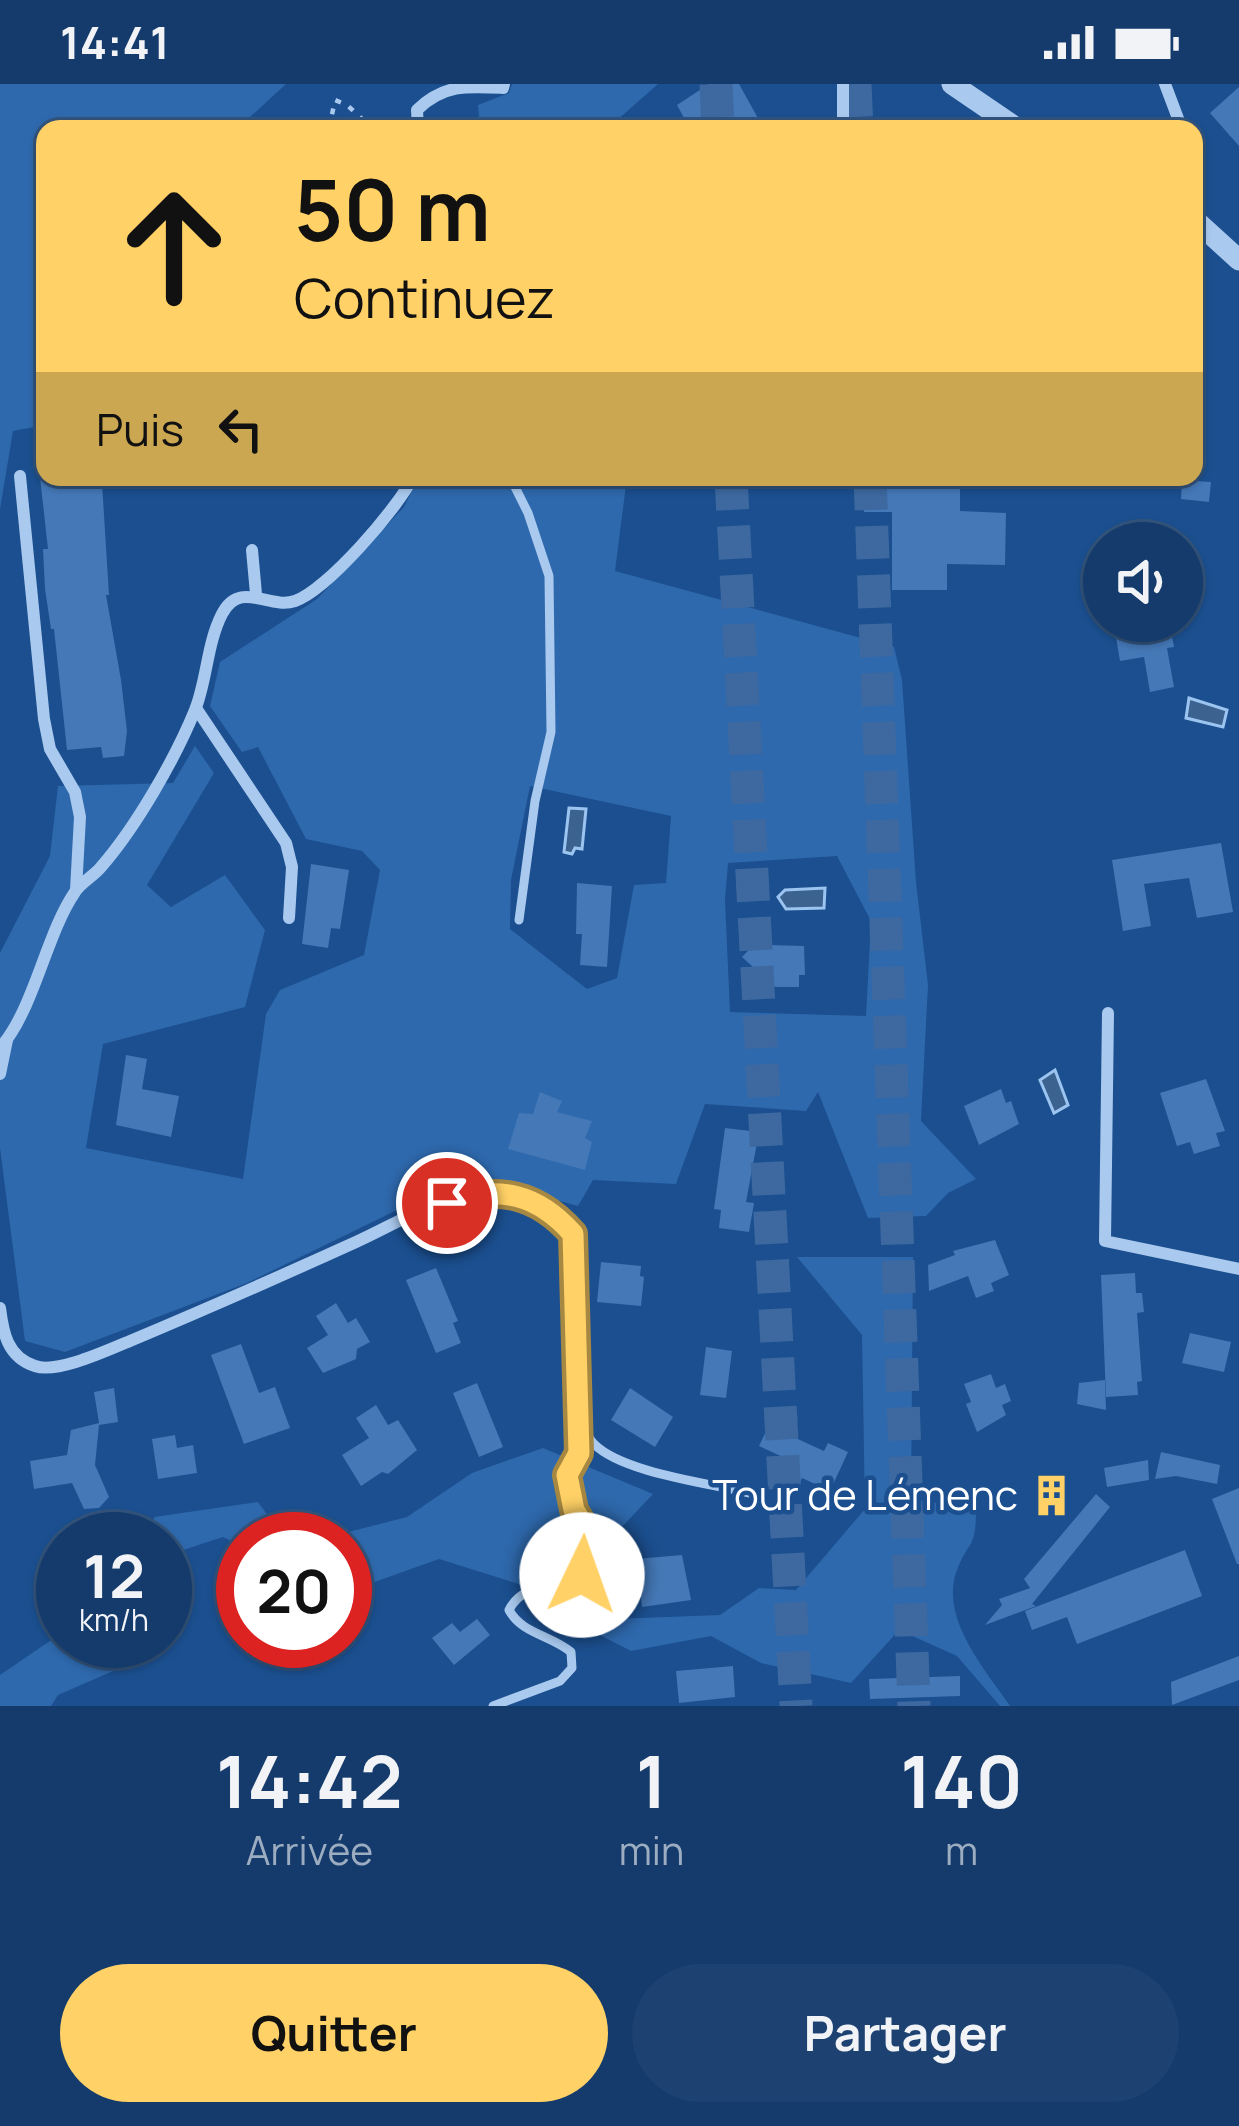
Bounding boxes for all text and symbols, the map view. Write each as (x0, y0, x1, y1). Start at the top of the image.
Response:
text: 14:41 (60, 11, 170, 73)
text: 50 m (294, 151, 491, 266)
icon: ahead (96, 168, 252, 324)
text: Continuez (294, 260, 555, 334)
icon: left (208, 396, 274, 462)
text: Puis (96, 398, 184, 460)
map controls (1083, 522, 1203, 642)
button: sound (1083, 522, 1203, 642)
pin (396, 1152, 498, 1254)
icon: arrive (414, 1170, 480, 1236)
place label: Tour de Lémenc (712, 1465, 1018, 1523)
building icon: Tour de Lémenc (1029, 1472, 1075, 1518)
speed limit sign: 20 (216, 1512, 372, 1668)
position arrow (519, 1512, 645, 1638)
text: 12 (83, 1534, 145, 1616)
text: km/h (79, 1599, 149, 1640)
text: 14:42 (216, 1731, 403, 1830)
text: 1 (636, 1731, 667, 1830)
text: 140 (900, 1731, 1023, 1830)
text: Arrivée (246, 1823, 373, 1877)
text: min (619, 1823, 684, 1877)
text: m (945, 1823, 978, 1877)
button: Quitter (60, 1964, 608, 2102)
button: Partager (632, 1964, 1179, 2102)

